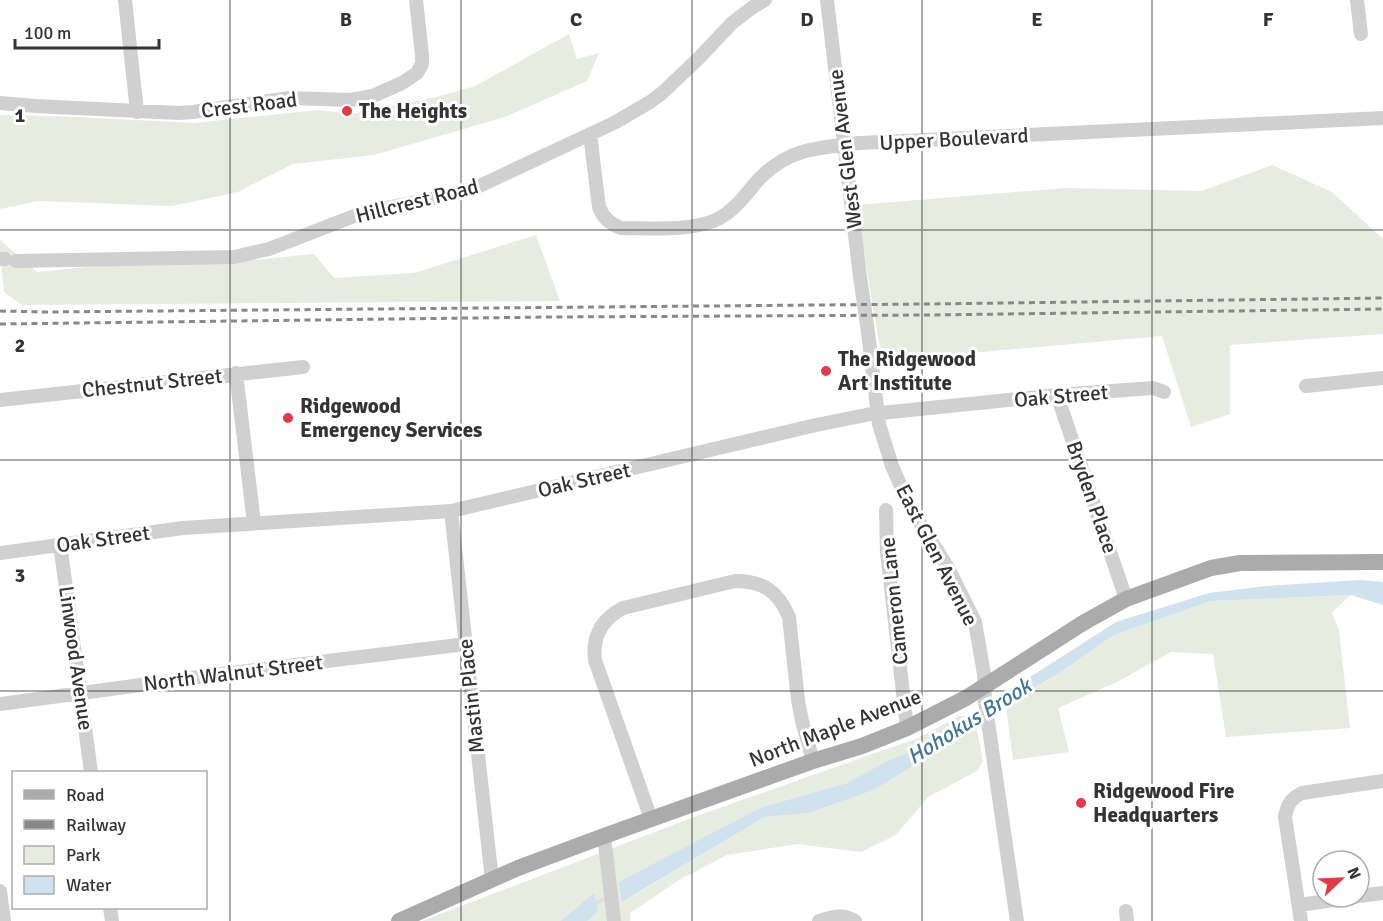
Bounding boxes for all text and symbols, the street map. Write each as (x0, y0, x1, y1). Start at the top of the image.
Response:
text: B (340, 7, 352, 32)
text: C (570, 7, 582, 32)
text: D (800, 7, 814, 32)
text: E (1031, 7, 1043, 32)
text: F (1263, 7, 1274, 32)
scale bar (15, 12, 159, 50)
text: 100 m (24, 22, 71, 44)
street label: West Glen Avenue (822, 68, 868, 230)
street label: Crest Road (199, 86, 299, 124)
place label: The Heights (359, 98, 467, 124)
text: 1 (15, 103, 26, 128)
marker: The Heights (340, 104, 354, 118)
street label: Upper Boulevard (879, 122, 1029, 156)
street label: Hillcrest Road (353, 173, 481, 229)
text: 2 (15, 333, 25, 358)
place label: The Ridgewood Art Institute (838, 346, 976, 396)
street label: Chestnut Street (81, 363, 223, 403)
marker: The Ridgewood Art Institute (819, 364, 833, 378)
street label: Oak Street (1013, 379, 1109, 413)
place label: Ridgewood Emergency Services (300, 393, 482, 443)
marker: Ridgewood Emergency Services (281, 411, 295, 425)
street label: Bryden Place (1061, 437, 1123, 557)
street label: Oak Street (535, 457, 633, 503)
street label: East Glen Avenue (890, 480, 984, 630)
street label: Oak Street (55, 520, 151, 558)
street label: Cameron Lane (874, 536, 914, 666)
text: 3 (15, 563, 25, 588)
street label: Linwood Avenue (53, 584, 99, 732)
street label: Mastin Place (452, 637, 490, 755)
street label: North Walnut Street (142, 649, 324, 697)
water label: Hohokus Brook (902, 671, 1038, 770)
street label: North Maple Avenue (745, 683, 925, 773)
legend (12, 771, 207, 909)
place label: Ridgewood Fire Headquarters (1093, 778, 1235, 828)
text: Road (66, 784, 105, 806)
marker: Ridgewood Fire Headquarters (1074, 796, 1088, 810)
text: Railway (66, 814, 127, 836)
text: Park (66, 844, 101, 866)
north arrow (1311, 849, 1371, 909)
text: N (1343, 864, 1365, 883)
text: Water (66, 874, 112, 896)

